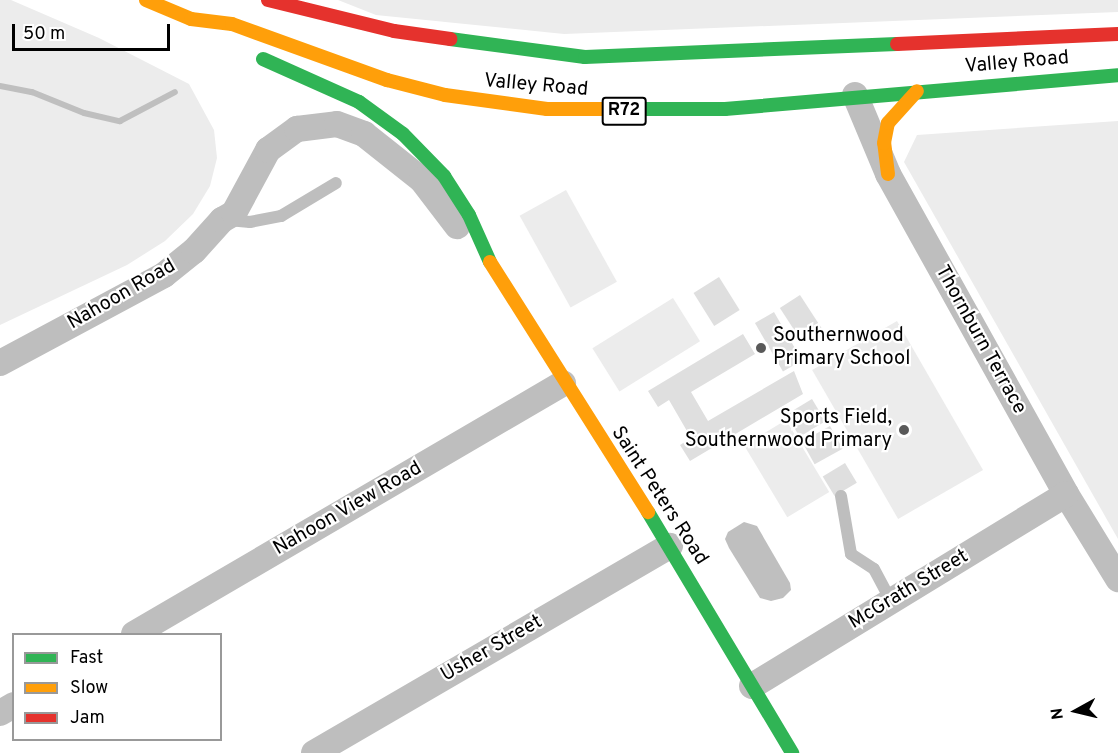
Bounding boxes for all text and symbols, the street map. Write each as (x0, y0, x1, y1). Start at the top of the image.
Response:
scale bar (15, 12, 172, 50)
text: 50 m (23, 23, 65, 46)
street label: Valley Road (964, 46, 1070, 80)
street label: Valley Road (483, 69, 589, 103)
road number: R72 (602, 96, 646, 126)
street label: Nahoon Road (64, 254, 180, 336)
street label: Thornburn Terrace (929, 261, 1031, 419)
place label: Southernwood Primary School (773, 324, 910, 371)
marker: Southernwood Primary School (754, 341, 768, 355)
place label: Sports Field, Southernwood Primary (685, 406, 892, 453)
street label: Saint Peters Road (605, 422, 713, 570)
marker: Sports Field, Southernwood Primary (897, 423, 911, 437)
street label: Nahoon View Road (269, 457, 427, 561)
street label: McGrath Street (845, 545, 973, 635)
street label: Usher Street (437, 610, 547, 688)
legend (12, 633, 222, 741)
text: Fast (70, 647, 103, 670)
text: Slow (70, 677, 108, 700)
north arrow (1046, 681, 1106, 741)
text: N (1047, 706, 1069, 721)
text: Jam (70, 707, 105, 730)

